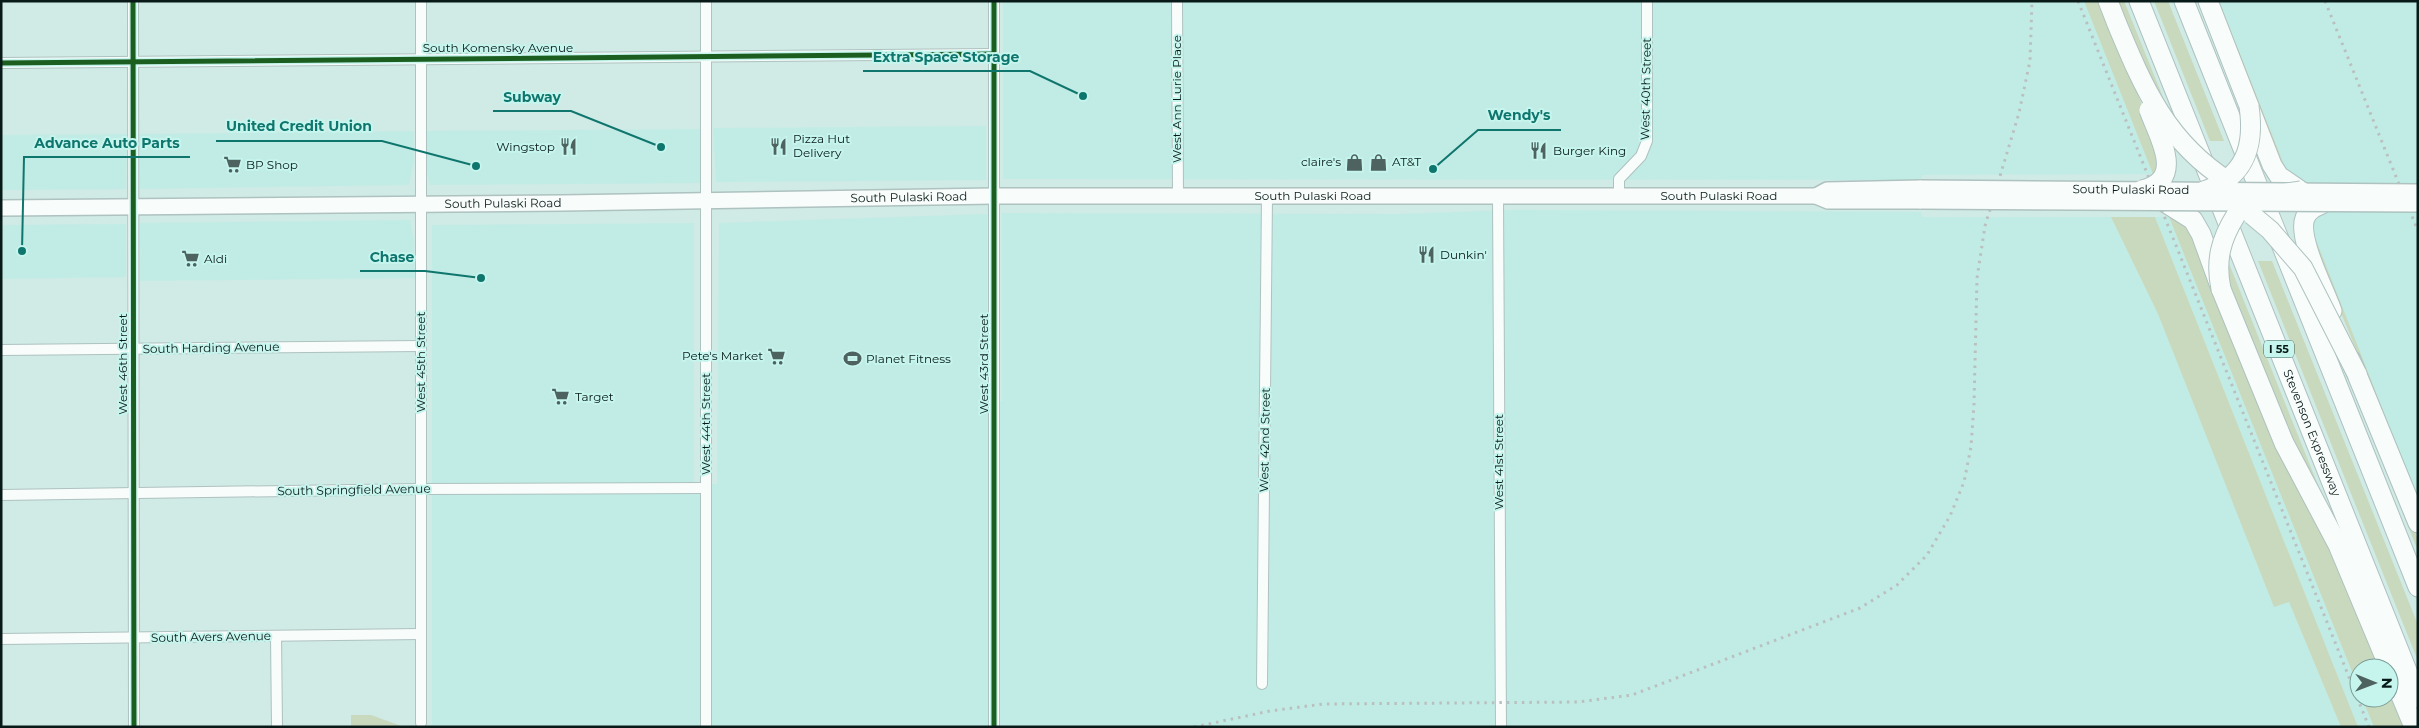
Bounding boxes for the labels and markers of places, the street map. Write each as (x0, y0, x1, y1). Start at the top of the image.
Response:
callout: Extra Space Storage (863, 42, 1030, 71)
callout: Subway (493, 82, 571, 111)
callout: Wendy's (1478, 101, 1561, 130)
callout: United Credit Union (216, 112, 382, 141)
callout: Advance Auto Parts (24, 128, 190, 157)
place label: Pizza Hut Delivery (793, 131, 850, 160)
restaurant icon: Pizza Hut Delivery (769, 136, 789, 156)
restaurant icon: Wingstop (559, 137, 579, 157)
place label: Wingstop (496, 139, 555, 154)
restaurant icon: Burger King (1529, 141, 1549, 161)
place label: Burger King (1553, 143, 1626, 158)
shop icon: claire's (1345, 152, 1365, 172)
shop icon: AT&T (1368, 152, 1388, 172)
place label: claire's (1301, 154, 1341, 169)
place label: AT&T (1392, 154, 1421, 169)
supermarket icon: BP Shop (222, 155, 242, 175)
place label: BP Shop (246, 157, 298, 172)
callout: Chase (360, 242, 425, 271)
restaurant icon: Dunkin' (1416, 245, 1436, 265)
place label: Dunkin' (1440, 247, 1487, 262)
supermarket icon: Aldi (180, 249, 200, 269)
place label: Aldi (204, 251, 227, 266)
supermarket icon: Pete's Market (767, 346, 787, 366)
place label: Pete's Market (682, 348, 763, 363)
sports icon: Planet Fitness (842, 349, 862, 369)
place label: Planet Fitness (866, 351, 951, 366)
supermarket icon: Target (551, 387, 571, 407)
place label: Target (575, 389, 614, 404)

